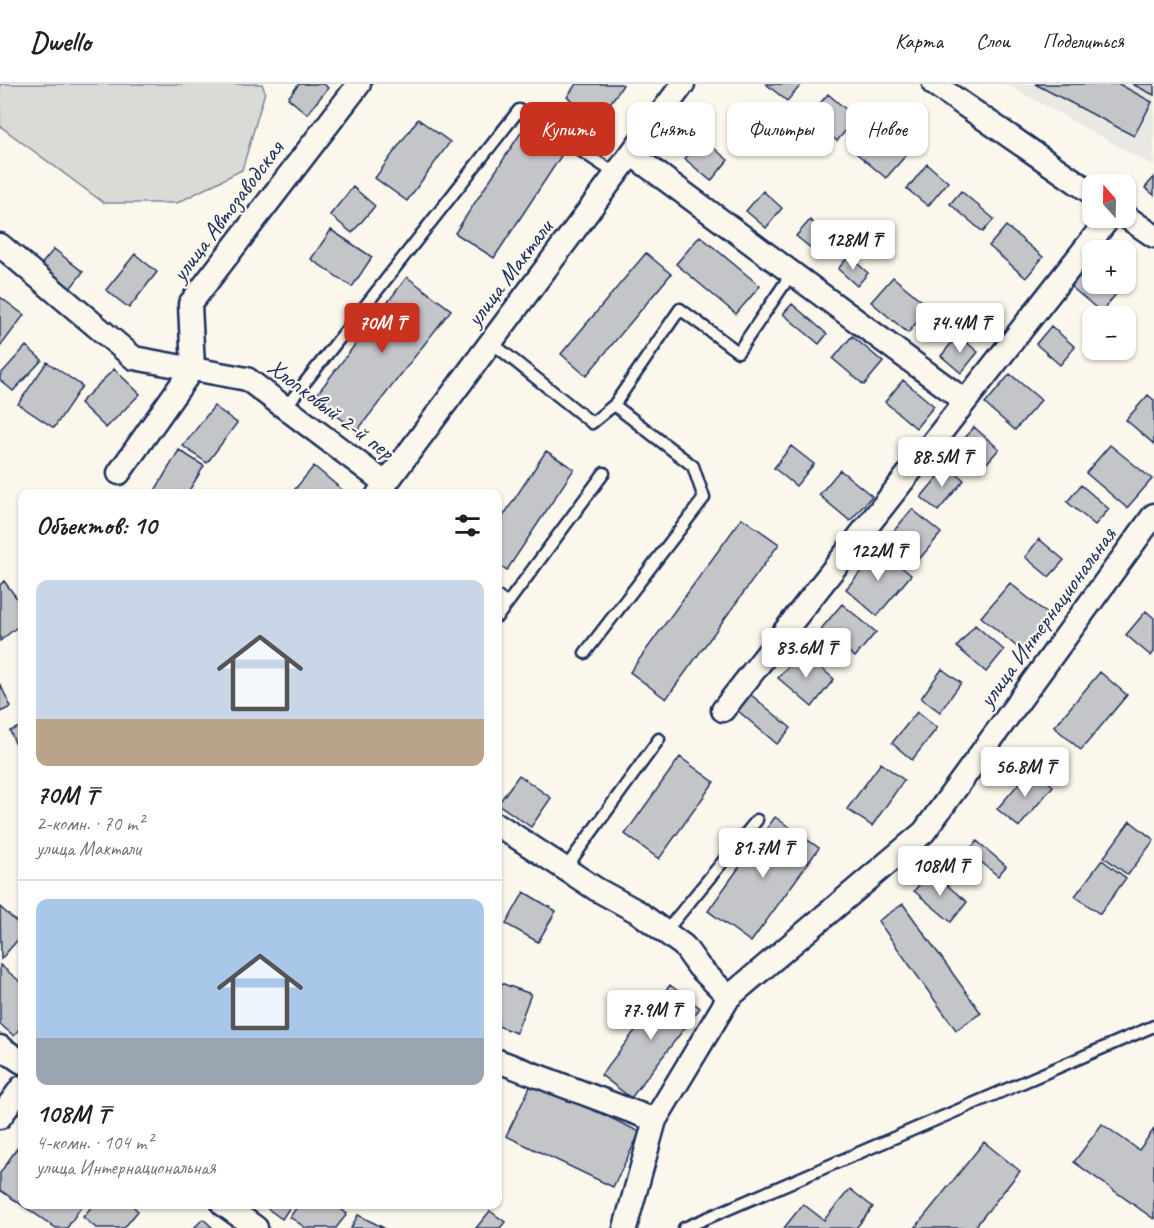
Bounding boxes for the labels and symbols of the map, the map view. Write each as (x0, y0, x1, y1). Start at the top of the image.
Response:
street label: улица Автозаводская (163, 133, 291, 289)
north arrow (1082, 174, 1136, 228)
street label: улица Мактали (458, 212, 560, 334)
pin: 128M ₸ (804, 220, 902, 271)
pin: 70M ₸ (340, 303, 424, 354)
pin: 74.4M ₸ (905, 303, 1015, 354)
street label: Хлопковый 2-й пер (262, 352, 402, 467)
pin: 88.5M ₸ (887, 437, 997, 488)
street label: улица Интернациональная (970, 520, 1123, 715)
pin: 122M ₸ (829, 531, 927, 582)
pin: 83.6M ₸ (751, 628, 861, 679)
pin: 56.8M ₸ (970, 747, 1080, 798)
pin: 81.7M ₸ (708, 828, 818, 879)
pin: 108M ₸ (891, 846, 989, 897)
pin: 77.9M ₸ (596, 990, 706, 1041)

